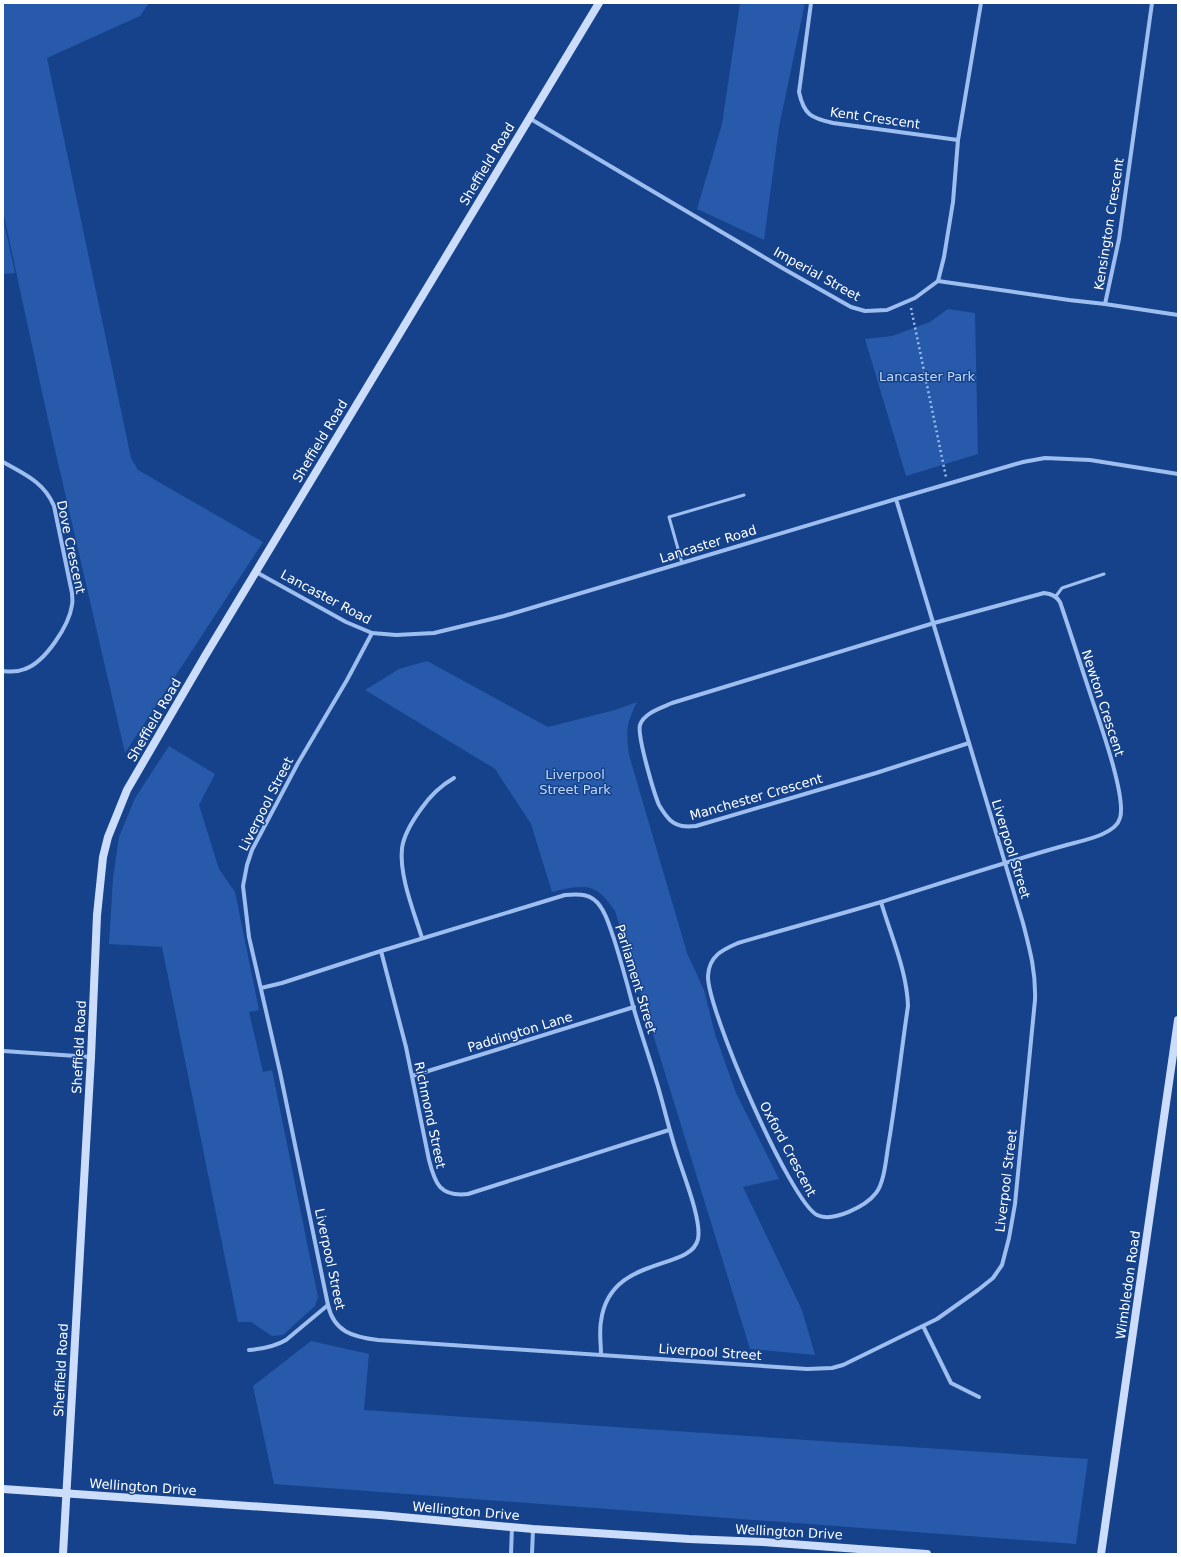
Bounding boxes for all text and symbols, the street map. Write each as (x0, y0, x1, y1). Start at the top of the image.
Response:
street label: Kent Crescent (829, 104, 921, 132)
street label: Sheffield Road (456, 120, 518, 208)
street label: Kensington Crescent (1091, 157, 1127, 291)
street label: Imperial Street (771, 244, 863, 304)
park label: Lancaster Park (879, 369, 975, 384)
street label: Sheffield Road (289, 397, 351, 485)
street label: Dove Crescent (54, 499, 88, 595)
street label: Lancaster Road (658, 522, 758, 566)
street label: Lancaster Road (278, 567, 374, 627)
street label: Newton Crescent (1079, 648, 1127, 758)
street label: Sheffield Road (124, 676, 184, 764)
street label: Liverpool Street (236, 755, 296, 853)
park label: Liverpool Street Park (539, 767, 611, 797)
street label: Manchester Crescent (688, 771, 824, 823)
street label: Liverpool Street (989, 797, 1033, 901)
street label: Parliament Street (612, 923, 660, 1035)
street label: Sheffield Road (69, 1000, 89, 1094)
street label: Paddington Lane (466, 1009, 574, 1055)
street label: Richmond Street (411, 1060, 449, 1170)
street label: Oxford Crescent (757, 1099, 819, 1199)
street label: Liverpool Street (992, 1129, 1020, 1233)
street label: Liverpool Street (312, 1207, 348, 1311)
street label: Wimbledon Road (1113, 1230, 1143, 1340)
street label: Sheffield Road (51, 1323, 71, 1417)
street label: Liverpool Street (658, 1341, 762, 1363)
street label: Wellington Drive (89, 1476, 197, 1498)
street label: Wellington Drive (412, 1499, 520, 1523)
street label: Wellington Drive (735, 1522, 843, 1542)

